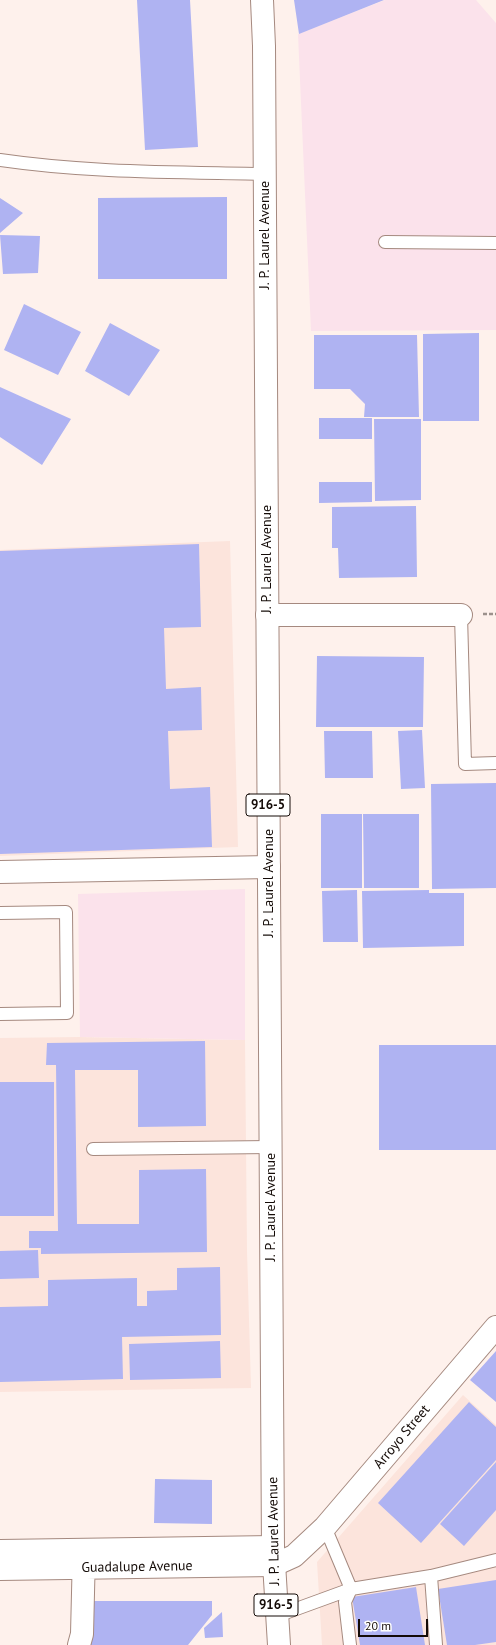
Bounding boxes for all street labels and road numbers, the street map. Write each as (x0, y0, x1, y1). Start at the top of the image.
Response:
street label: J. P. Laurel Avenue (257, 181, 273, 289)
street label: J. P. Laurel Avenue (259, 505, 275, 613)
road number: 916-5 (246, 794, 290, 816)
street label: J. P. Laurel Avenue (261, 829, 277, 937)
street label: J. P. Laurel Avenue (263, 1153, 279, 1261)
street label: Arroyo Street (370, 1402, 434, 1472)
street label: J. P. Laurel Avenue (265, 1477, 283, 1585)
street label: Guadalupe Avenue (81, 1558, 193, 1576)
road number: 916-5 (254, 1594, 298, 1616)

